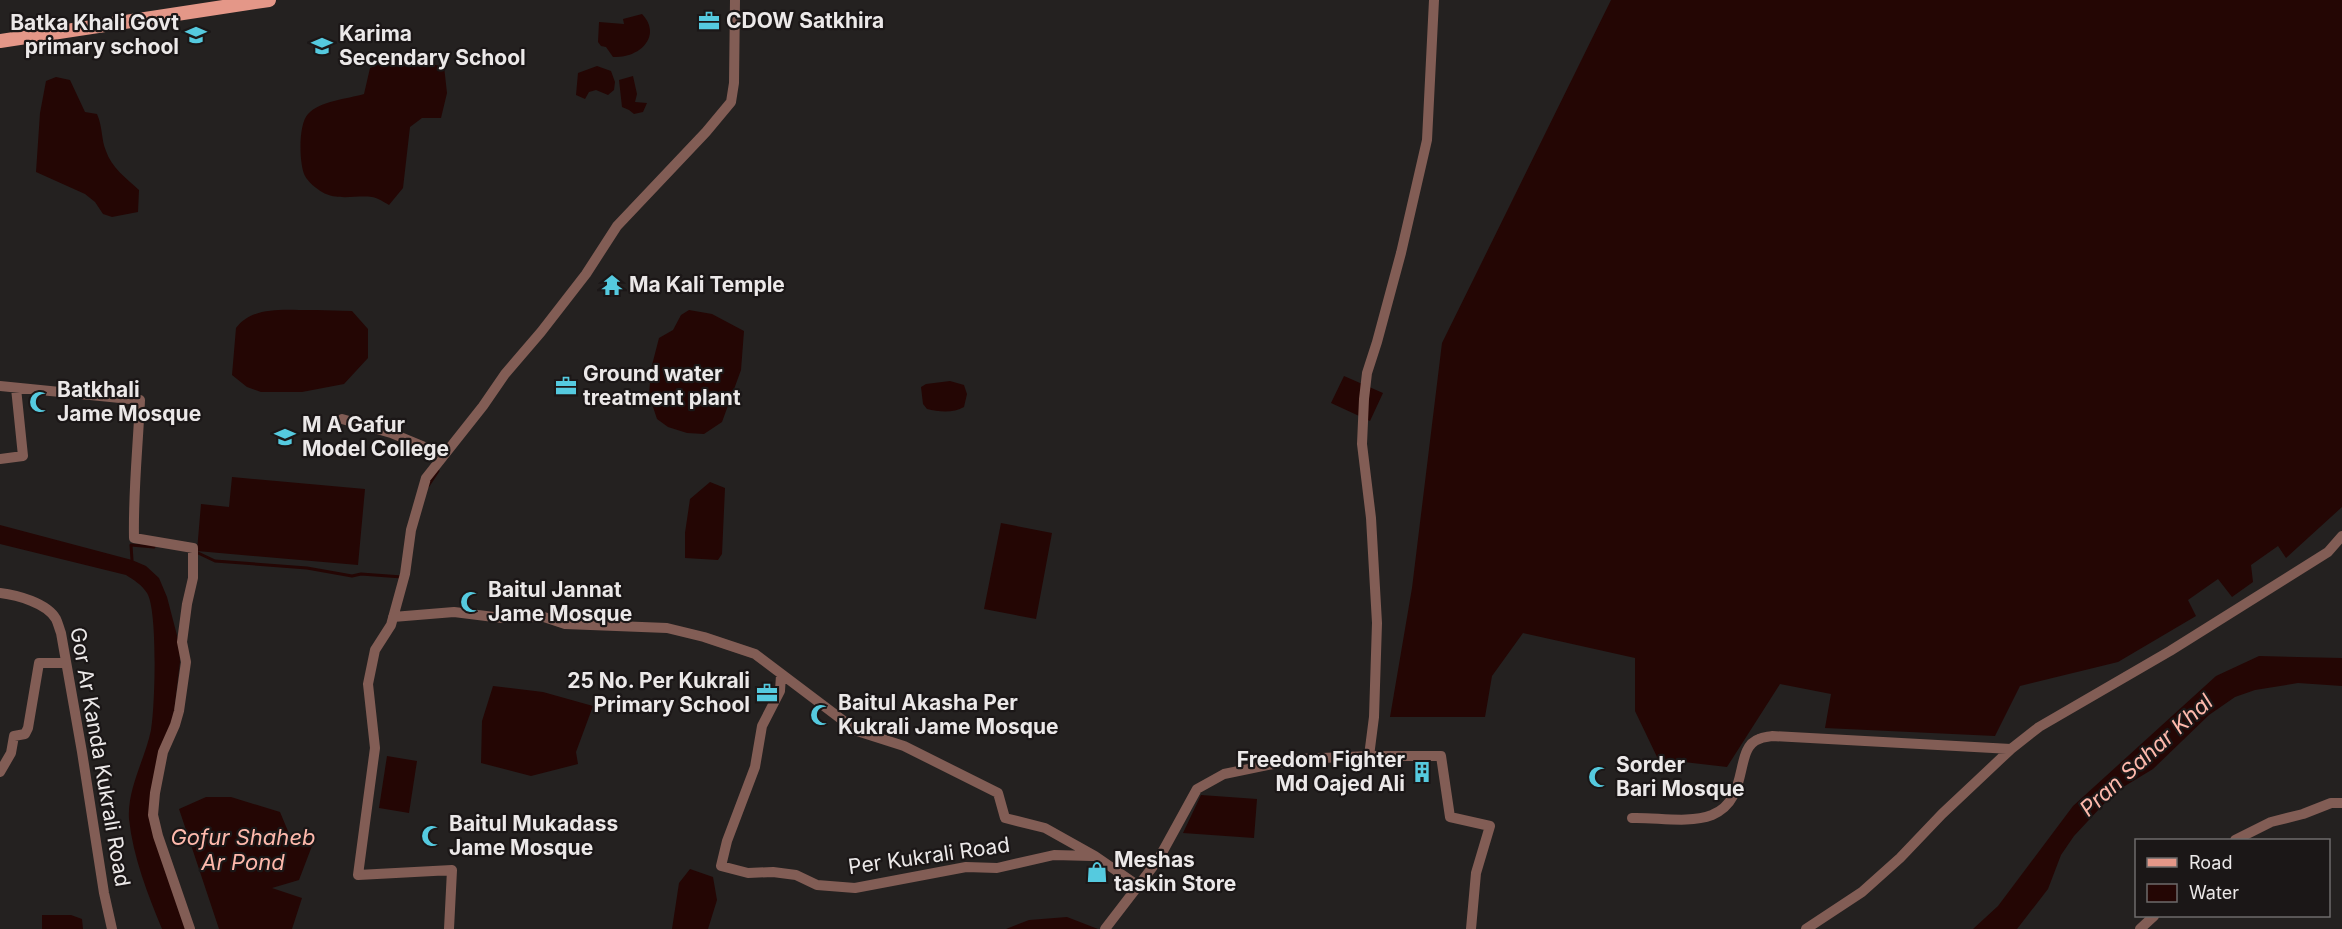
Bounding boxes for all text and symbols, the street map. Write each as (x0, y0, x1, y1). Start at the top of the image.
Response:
place label: CDOW Satkhira (726, 8, 884, 33)
office icon: CDOW Satkhira (697, 9, 721, 33)
place label: Batka Khali Govt primary school (10, 10, 179, 59)
place label: Karima Secendary School (339, 21, 526, 70)
school or university icon: Batka Khali Govt primary school (184, 23, 208, 47)
school or university icon: Karima Secendary School (310, 34, 334, 58)
place label: Ma Kali Temple (629, 272, 785, 297)
temple icon: Ma Kali Temple (600, 273, 624, 297)
place label: Ground water treatment plant (583, 361, 741, 410)
office icon: Ground water treatment plant (554, 374, 578, 398)
place label: Batkhali Jame Mosque (57, 377, 201, 426)
mosque icon: Batkhali Jame Mosque (28, 390, 52, 414)
place label: M A Gafur Model College (302, 412, 449, 461)
school or university icon: M A Gafur Model College (273, 425, 297, 449)
place label: Baitul Jannat Jame Mosque (488, 577, 632, 626)
mosque icon: Baitul Jannat Jame Mosque (459, 590, 483, 614)
street label: Gor Ar Kanda Kukrali Road (65, 625, 136, 889)
place label: 25 No. Per Kukrali Primary School (567, 668, 750, 717)
office icon: 25 No. Per Kukrali Primary School (755, 681, 779, 705)
water label: Pran Sahar Khal (2074, 688, 2218, 822)
place label: Baitul Akasha Per Kukrali Jame Mosque (838, 690, 1059, 739)
mosque icon: Baitul Akasha Per Kukrali Jame Mosque (809, 703, 833, 727)
place label: Freedom Fighter Md Oajed Ali (1237, 747, 1405, 796)
place label: Sorder Bari Mosque (1616, 752, 1744, 801)
building icon: Freedom Fighter Md Oajed Ali (1410, 760, 1434, 784)
mosque icon: Sorder Bari Mosque (1587, 765, 1611, 789)
place label: Baitul Mukadass Jame Mosque (449, 811, 618, 860)
water label: Gofur Shaheb Ar Pond (170, 824, 316, 875)
mosque icon: Baitul Mukadass Jame Mosque (420, 824, 444, 848)
street label: Per Kukrali Road (846, 832, 1011, 879)
legend (2135, 839, 2330, 917)
place label: Meshas taskin Store (1114, 847, 1236, 896)
text: Road (2189, 852, 2232, 873)
shop icon: Meshas taskin Store (1085, 860, 1109, 884)
text: Water (2189, 882, 2239, 903)

